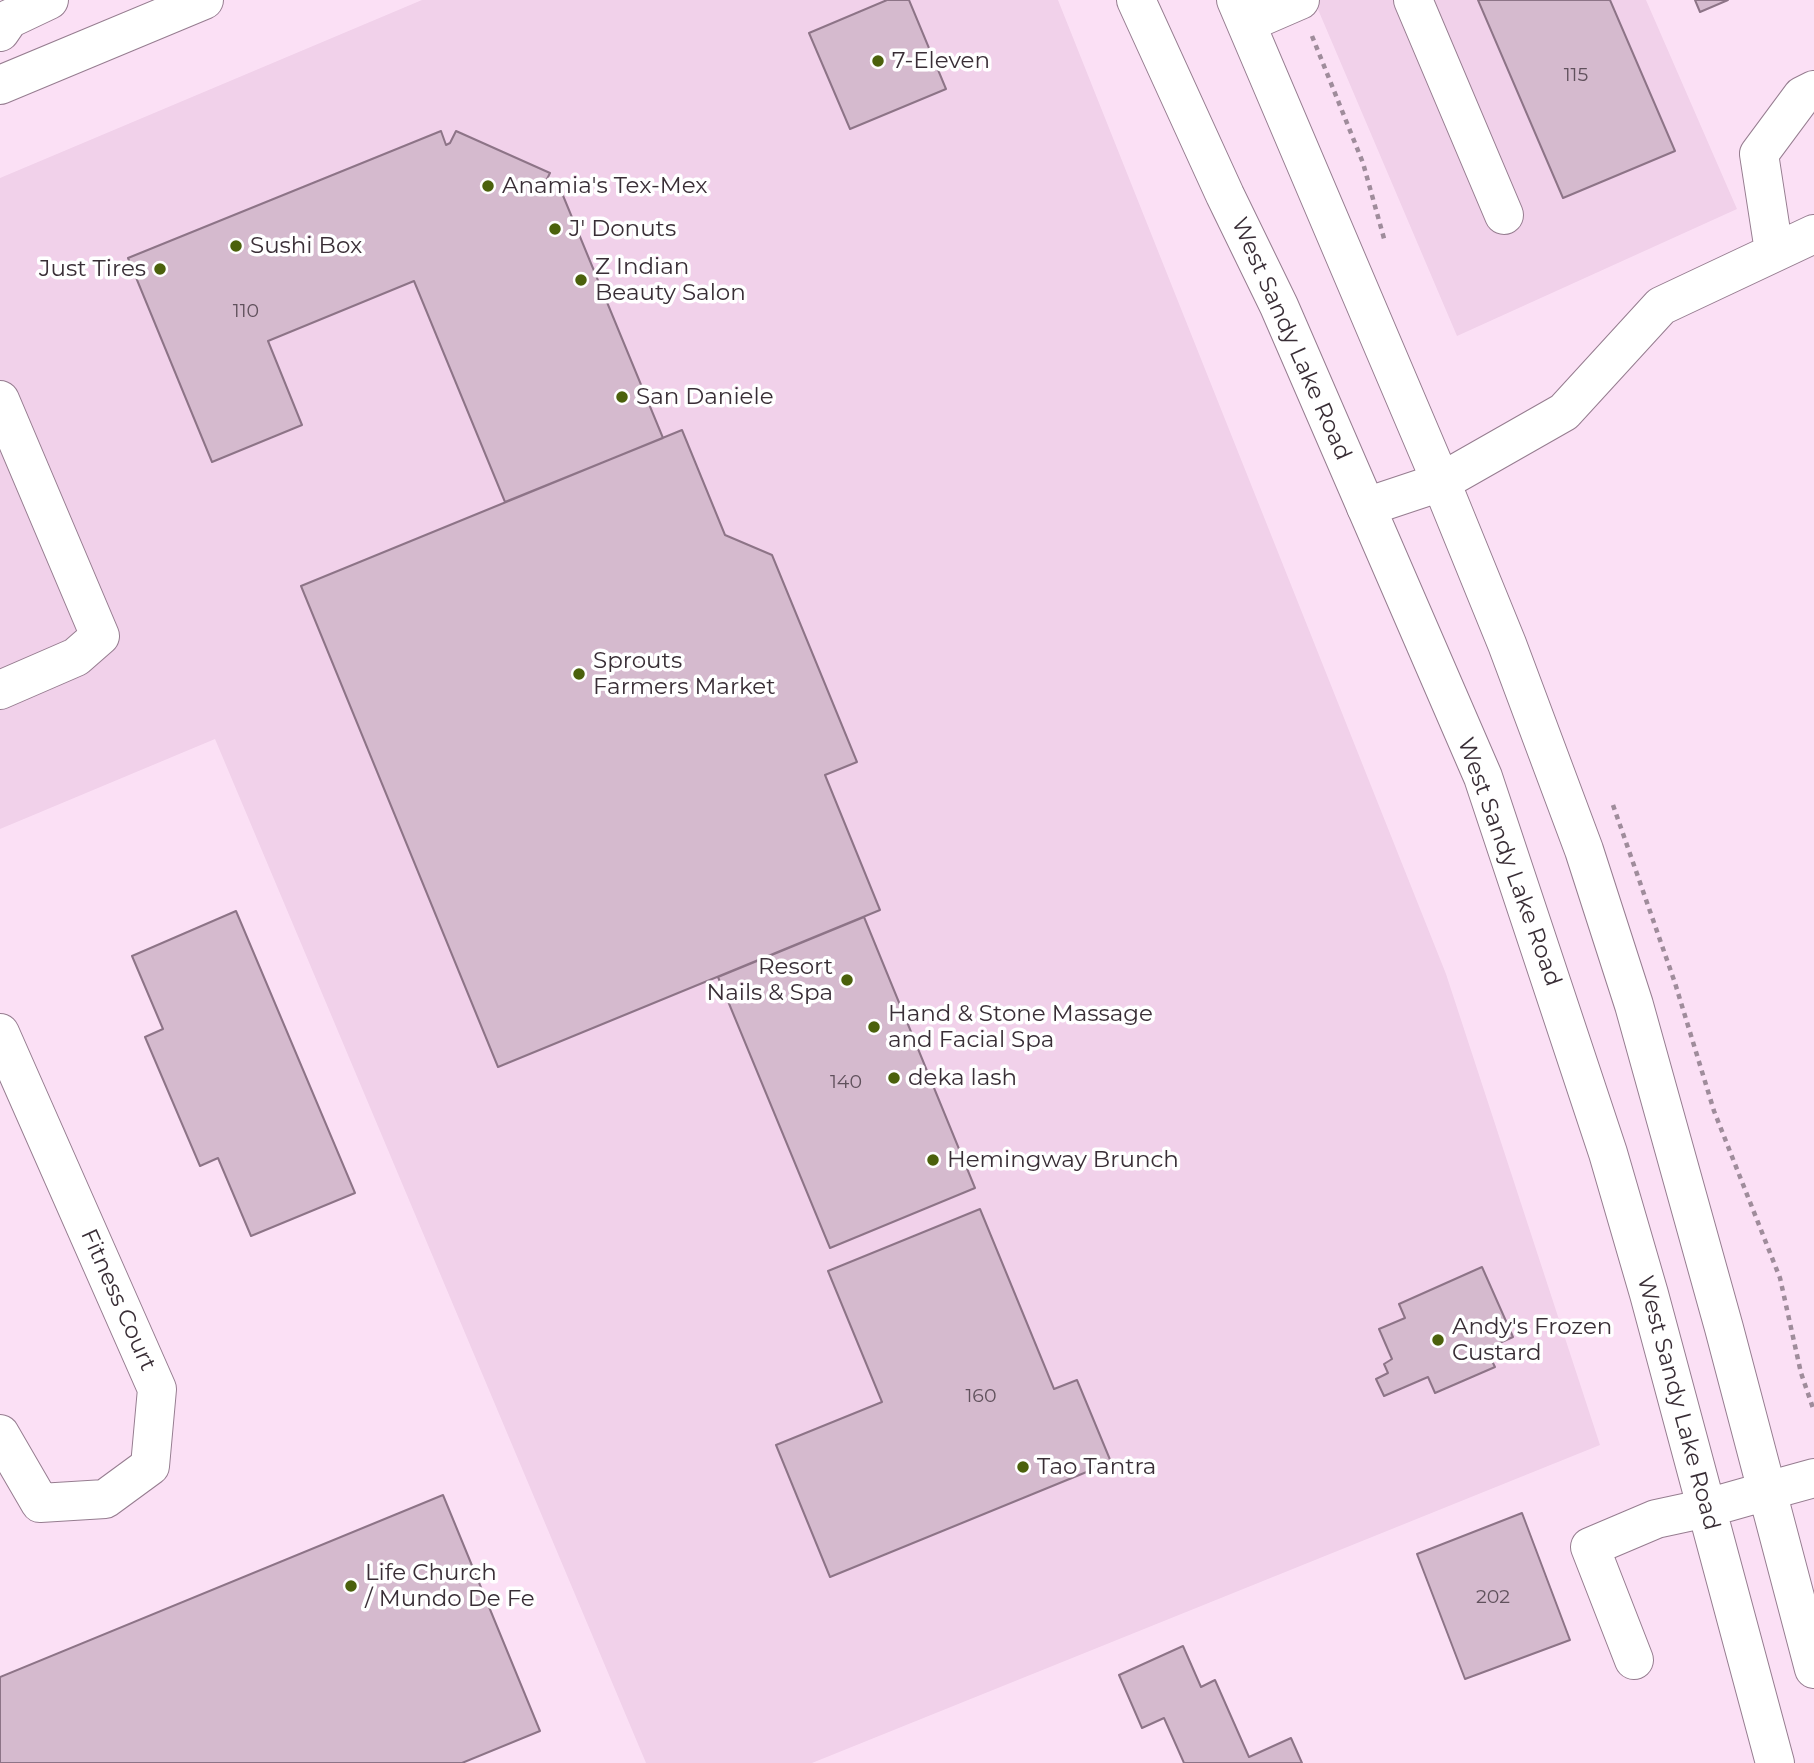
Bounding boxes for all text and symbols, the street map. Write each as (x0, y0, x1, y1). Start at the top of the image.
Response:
place label: 7-Eleven (892, 47, 990, 75)
marker: 7-Eleven (870, 53, 886, 69)
house number: 115 (1564, 64, 1588, 86)
place label: Anamia's Tex-Mex (502, 172, 707, 200)
marker: Anamia's Tex-Mex (480, 178, 496, 194)
street label: West Sandy Lake Road (1225, 214, 1357, 464)
place label: J' Donuts (569, 215, 676, 243)
marker: J' Donuts (547, 221, 563, 237)
place label: Sushi Box (250, 232, 362, 260)
marker: Sushi Box (228, 238, 244, 254)
place label: Z Indian Beauty Salon (595, 253, 746, 307)
place label: Just Tires (39, 255, 146, 283)
marker: Just Tires (152, 261, 168, 277)
marker: Z Indian Beauty Salon (573, 272, 589, 288)
house number: 110 (233, 300, 259, 322)
place label: San Daniele (636, 383, 774, 411)
marker: San Daniele (614, 389, 630, 405)
place label: Sprouts Farmers Market (593, 647, 775, 701)
marker: Sprouts Farmers Market (571, 666, 587, 682)
street label: West Sandy Lake Road (1451, 734, 1567, 990)
place label: Resort Nails & Spa (706, 953, 833, 1007)
marker: Resort Nails & Spa (839, 972, 855, 988)
place label: Hand & Stone Massage and Facial Spa (888, 1000, 1153, 1054)
marker: Hand & Stone Massage and Facial Spa (866, 1019, 882, 1035)
place label: deka lash (908, 1064, 1017, 1092)
marker: deka lash (886, 1070, 902, 1086)
house number: 140 (830, 1071, 862, 1093)
place label: Hemingway Brunch (947, 1146, 1179, 1174)
marker: Hemingway Brunch (925, 1152, 941, 1168)
street label: Fitness Court (74, 1225, 162, 1375)
street label: West Sandy Lake Road (1631, 1273, 1725, 1533)
place label: Andy's Frozen Custard (1452, 1313, 1612, 1367)
marker: Andy's Frozen Custard (1430, 1332, 1446, 1348)
house number: 160 (965, 1385, 997, 1407)
place label: Tao Tantra (1037, 1453, 1156, 1481)
marker: Tao Tantra (1015, 1459, 1031, 1475)
place label: Life Church / Mundo De Fe (365, 1559, 535, 1613)
marker: Life Church / Mundo De Fe (343, 1578, 359, 1594)
house number: 202 (1476, 1586, 1510, 1608)

